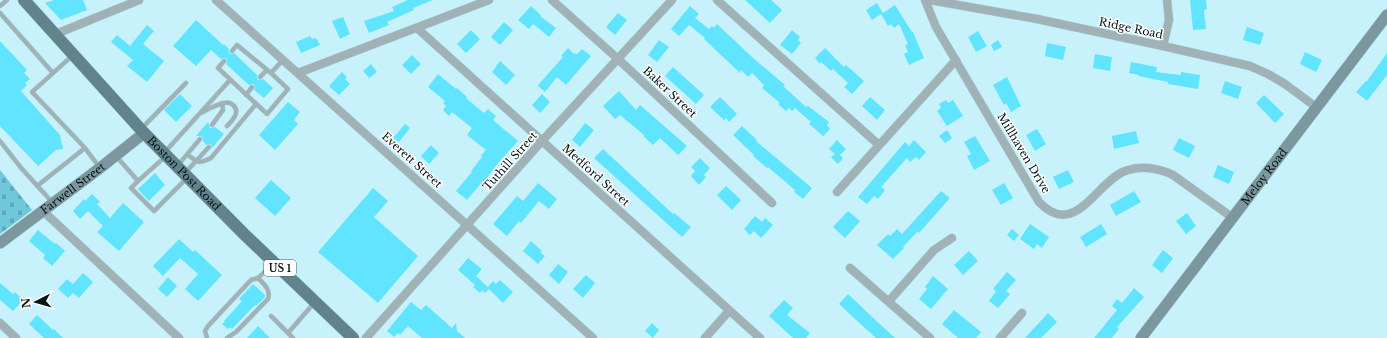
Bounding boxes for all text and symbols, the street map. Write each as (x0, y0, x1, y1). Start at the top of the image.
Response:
street label: Ridge Road (1098, 14, 1165, 42)
street label: Baker Street (640, 64, 700, 121)
street label: Millhaven Drive (994, 110, 1054, 196)
street label: Tuthill Street (480, 128, 541, 193)
street label: Everett Street (379, 129, 446, 191)
street label: Boston Post Road (144, 133, 224, 214)
street label: Medford Street (559, 141, 633, 209)
street label: Meloy Road (1238, 145, 1290, 208)
street label: Farwell Street (38, 159, 109, 217)
road number: US 1 (264, 260, 296, 276)
north arrow (16, 282, 56, 322)
text: N (18, 297, 34, 309)

